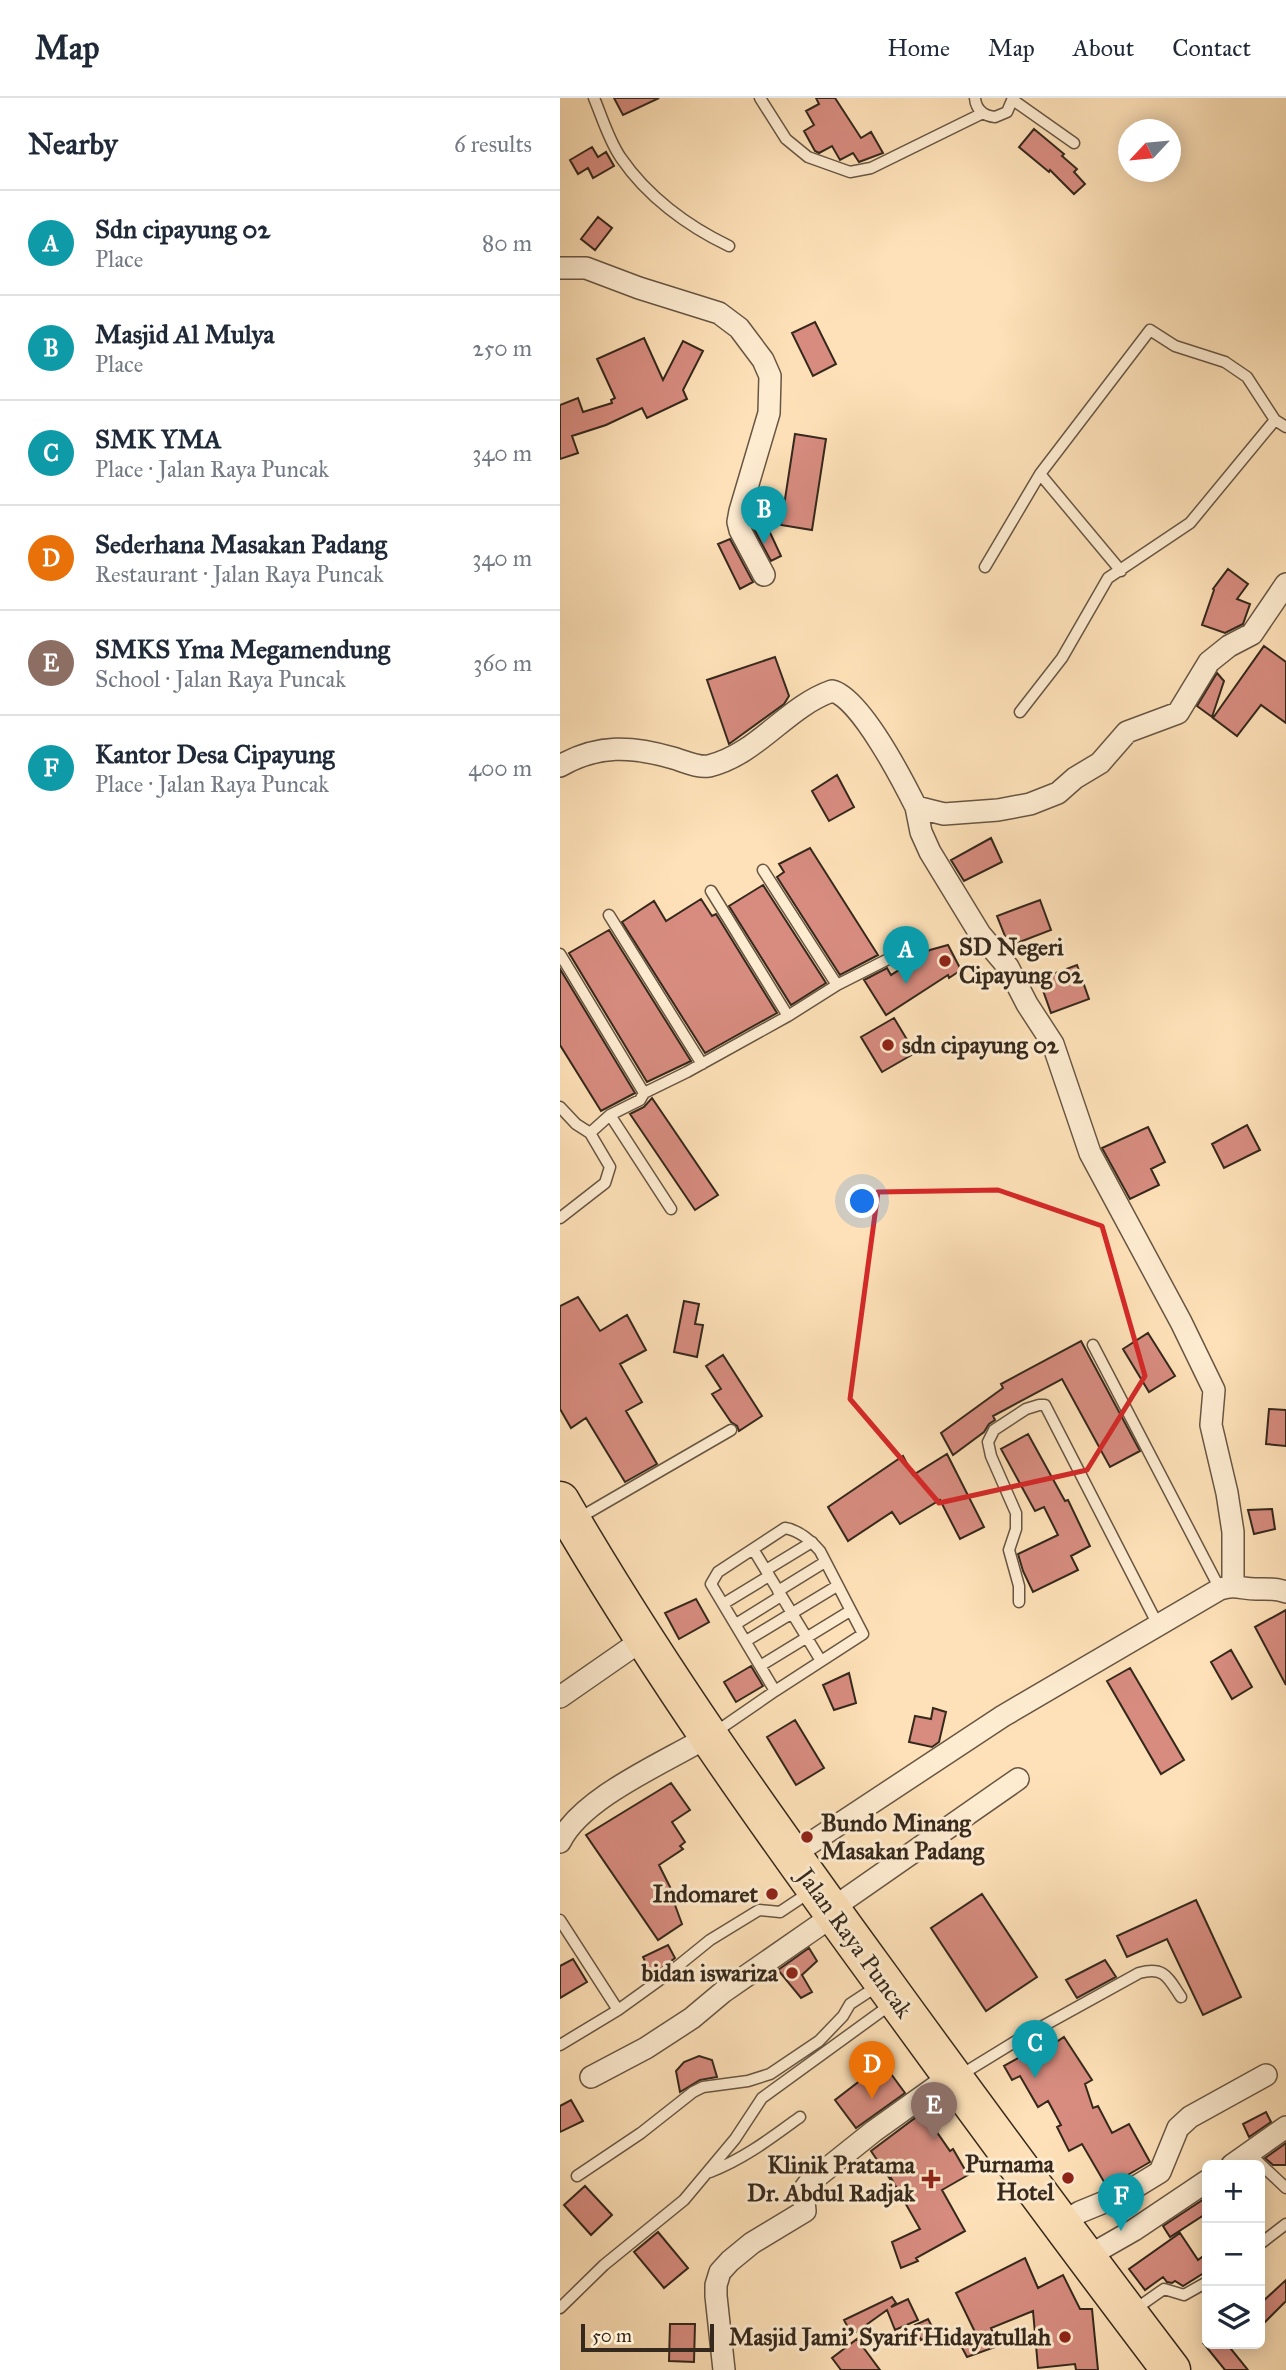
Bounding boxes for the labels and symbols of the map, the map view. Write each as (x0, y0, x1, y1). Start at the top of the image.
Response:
north arrow (1118, 119, 1181, 182)
pin: B (741, 486, 787, 544)
pin: A (883, 926, 929, 984)
place label: SD Negeri Cipayung 02 (959, 932, 1084, 990)
marker: SD Negeri Cipayung 02 (937, 953, 953, 969)
place label: sdn cipayung 02 (902, 1030, 1060, 1060)
marker: sdn cipayung 02 (880, 1037, 896, 1053)
your location (845, 1184, 879, 1218)
place label: Bundo Minang Masakan Padang (821, 1808, 985, 1866)
marker: Bundo Minang Masakan Padang (799, 1829, 815, 1845)
street label: Jalan Raya Puncak (789, 1860, 920, 2025)
place label: Indomaret (653, 1879, 759, 1909)
marker: Indomaret (764, 1886, 780, 1902)
place label: bidan iswariza (641, 1958, 779, 1988)
marker: bidan iswariza (784, 1965, 800, 1981)
pin: C (1012, 2020, 1058, 2078)
pin: D (849, 2041, 895, 2099)
pin: E (911, 2082, 957, 2140)
place label: Purnama Hotel (965, 2149, 1055, 2207)
place label: Klinik Pratama Dr. Abdul Radjak (747, 2150, 916, 2208)
marker: Klinik Pratama Dr. Abdul Radjak (921, 2169, 941, 2189)
marker: Purnama Hotel (1060, 2170, 1076, 2186)
pin: F (1098, 2173, 1144, 2231)
scale bar (581, 2321, 714, 2353)
place label: Masjid Jami' Syarif Hidayatullah (729, 2322, 1052, 2352)
marker: Masjid Jami' Syarif Hidayatullah (1057, 2329, 1073, 2345)

